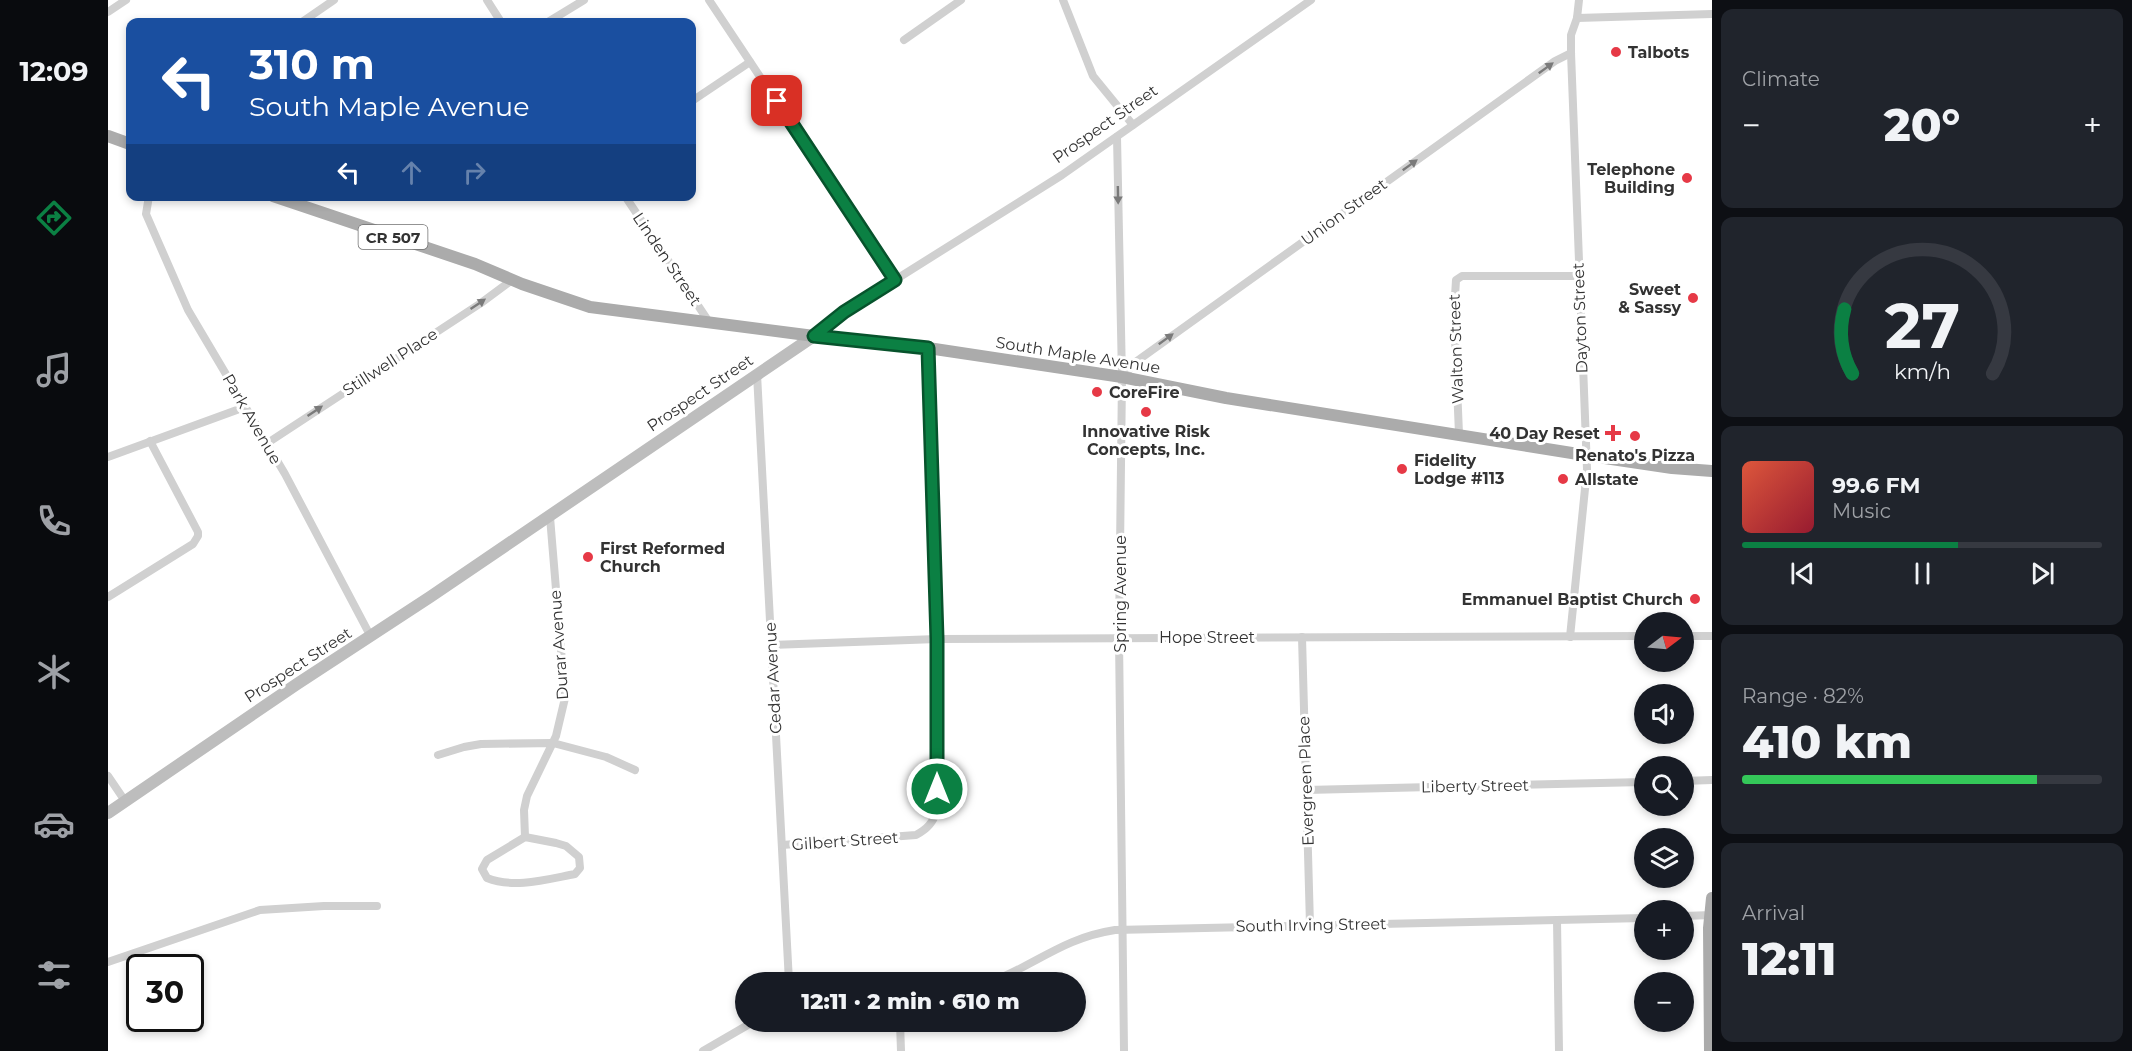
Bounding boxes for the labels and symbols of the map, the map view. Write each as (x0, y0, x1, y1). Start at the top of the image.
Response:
place label: Talbots (1628, 43, 1690, 62)
marker: Talbots (1609, 45, 1623, 59)
one-way arrow (1538, 62, 1554, 74)
pin (751, 75, 802, 126)
street label: Prospect Street (1049, 80, 1162, 167)
one-way arrow (1402, 159, 1418, 171)
place label: Telephone Building (1587, 160, 1675, 197)
marker: Telephone Building (1680, 171, 1694, 185)
street label: Union Street (1297, 174, 1391, 249)
one-way arrow (1113, 186, 1123, 205)
street label: Linden Street (629, 209, 705, 310)
road number: CR 507 (358, 225, 428, 249)
street label: Dayton Street (1569, 262, 1591, 374)
place label: Sweet & Sassy (1618, 280, 1681, 317)
marker: Sweet & Sassy (1686, 291, 1700, 305)
street label: Walton Street (1445, 293, 1467, 404)
one-way arrow (470, 298, 486, 310)
street label: Stillwell Place (339, 324, 441, 400)
street label: South Maple Avenue (994, 333, 1162, 377)
one-way arrow (1159, 334, 1174, 346)
street label: Prospect Street (643, 350, 757, 436)
street label: Park Avenue (218, 370, 286, 468)
place label: CoreFire (1109, 383, 1180, 402)
marker: CoreFire (1090, 385, 1104, 399)
marker: Innovative Risk Concepts, Inc. (1139, 405, 1153, 419)
one-way arrow (307, 406, 323, 417)
place label: Innovative Risk Concepts, Inc. (1082, 422, 1211, 459)
place label: 40 Day Reset (1489, 424, 1600, 443)
marker: 40 Day Reset (1604, 424, 1622, 442)
marker: Renato's Pizza (1628, 429, 1642, 443)
place label: Renato's Pizza (1575, 446, 1695, 465)
place label: Fidelity Lodge #113 (1414, 451, 1505, 488)
marker: Fidelity Lodge #113 (1395, 462, 1409, 476)
place label: Allstate (1574, 470, 1639, 489)
marker: Allstate (1556, 472, 1570, 486)
street label: Spring Avenue (1111, 535, 1130, 653)
place label: First Reformed Church (600, 539, 725, 576)
marker: First Reformed Church (581, 550, 595, 564)
street label: Durar Avenue (546, 589, 572, 701)
place label: Emmanuel Baptist Church (1462, 590, 1683, 609)
marker: Emmanuel Baptist Church (1688, 592, 1702, 606)
north arrow (1634, 612, 1694, 672)
street label: Cedar Avenue (761, 622, 785, 734)
street label: Prospect Street (241, 623, 356, 707)
street label: Hope Street (1159, 628, 1256, 647)
street label: Evergreen Place (1294, 716, 1318, 846)
position arrow (905, 757, 969, 821)
street label: Liberty Street (1421, 776, 1530, 796)
street label: Gilbert Street (791, 828, 900, 854)
street label: South Irving Street (1235, 914, 1387, 936)
speed limit sign: 30 (126, 954, 204, 1032)

